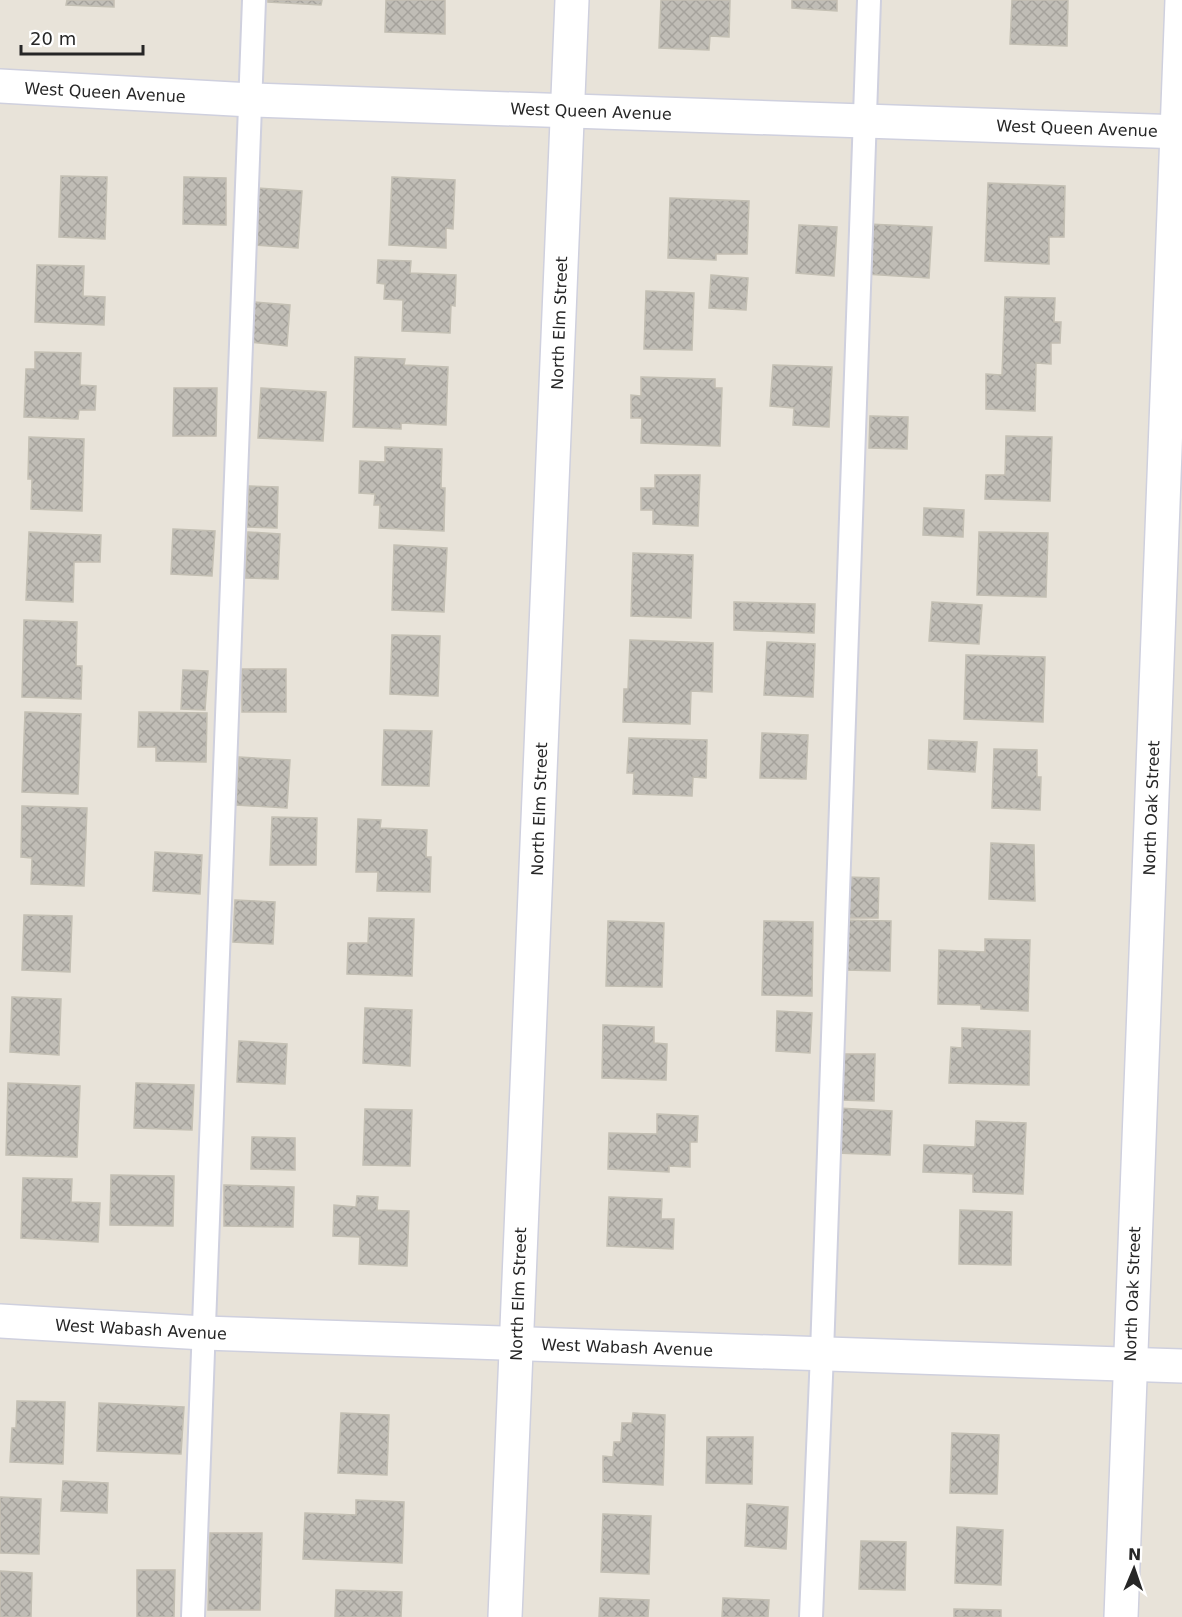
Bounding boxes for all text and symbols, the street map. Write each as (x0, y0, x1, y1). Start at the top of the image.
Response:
scale bar (21, 18, 142, 56)
text: 20 m (30, 28, 76, 49)
street label: West Queen Avenue (24, 79, 186, 106)
street label: West Queen Avenue (510, 99, 672, 124)
street label: West Queen Avenue (996, 116, 1158, 141)
street label: North Elm Street (548, 256, 571, 390)
street label: North Oak Street (1140, 740, 1163, 876)
street label: North Elm Street (528, 742, 551, 876)
street label: North Oak Street (1121, 1226, 1144, 1362)
street label: North Elm Street (507, 1227, 530, 1361)
street label: West Wabash Avenue (55, 1316, 227, 1343)
street label: West Wabash Avenue (541, 1335, 713, 1360)
north arrow (1104, 1539, 1164, 1599)
text: N (1127, 1545, 1142, 1564)

